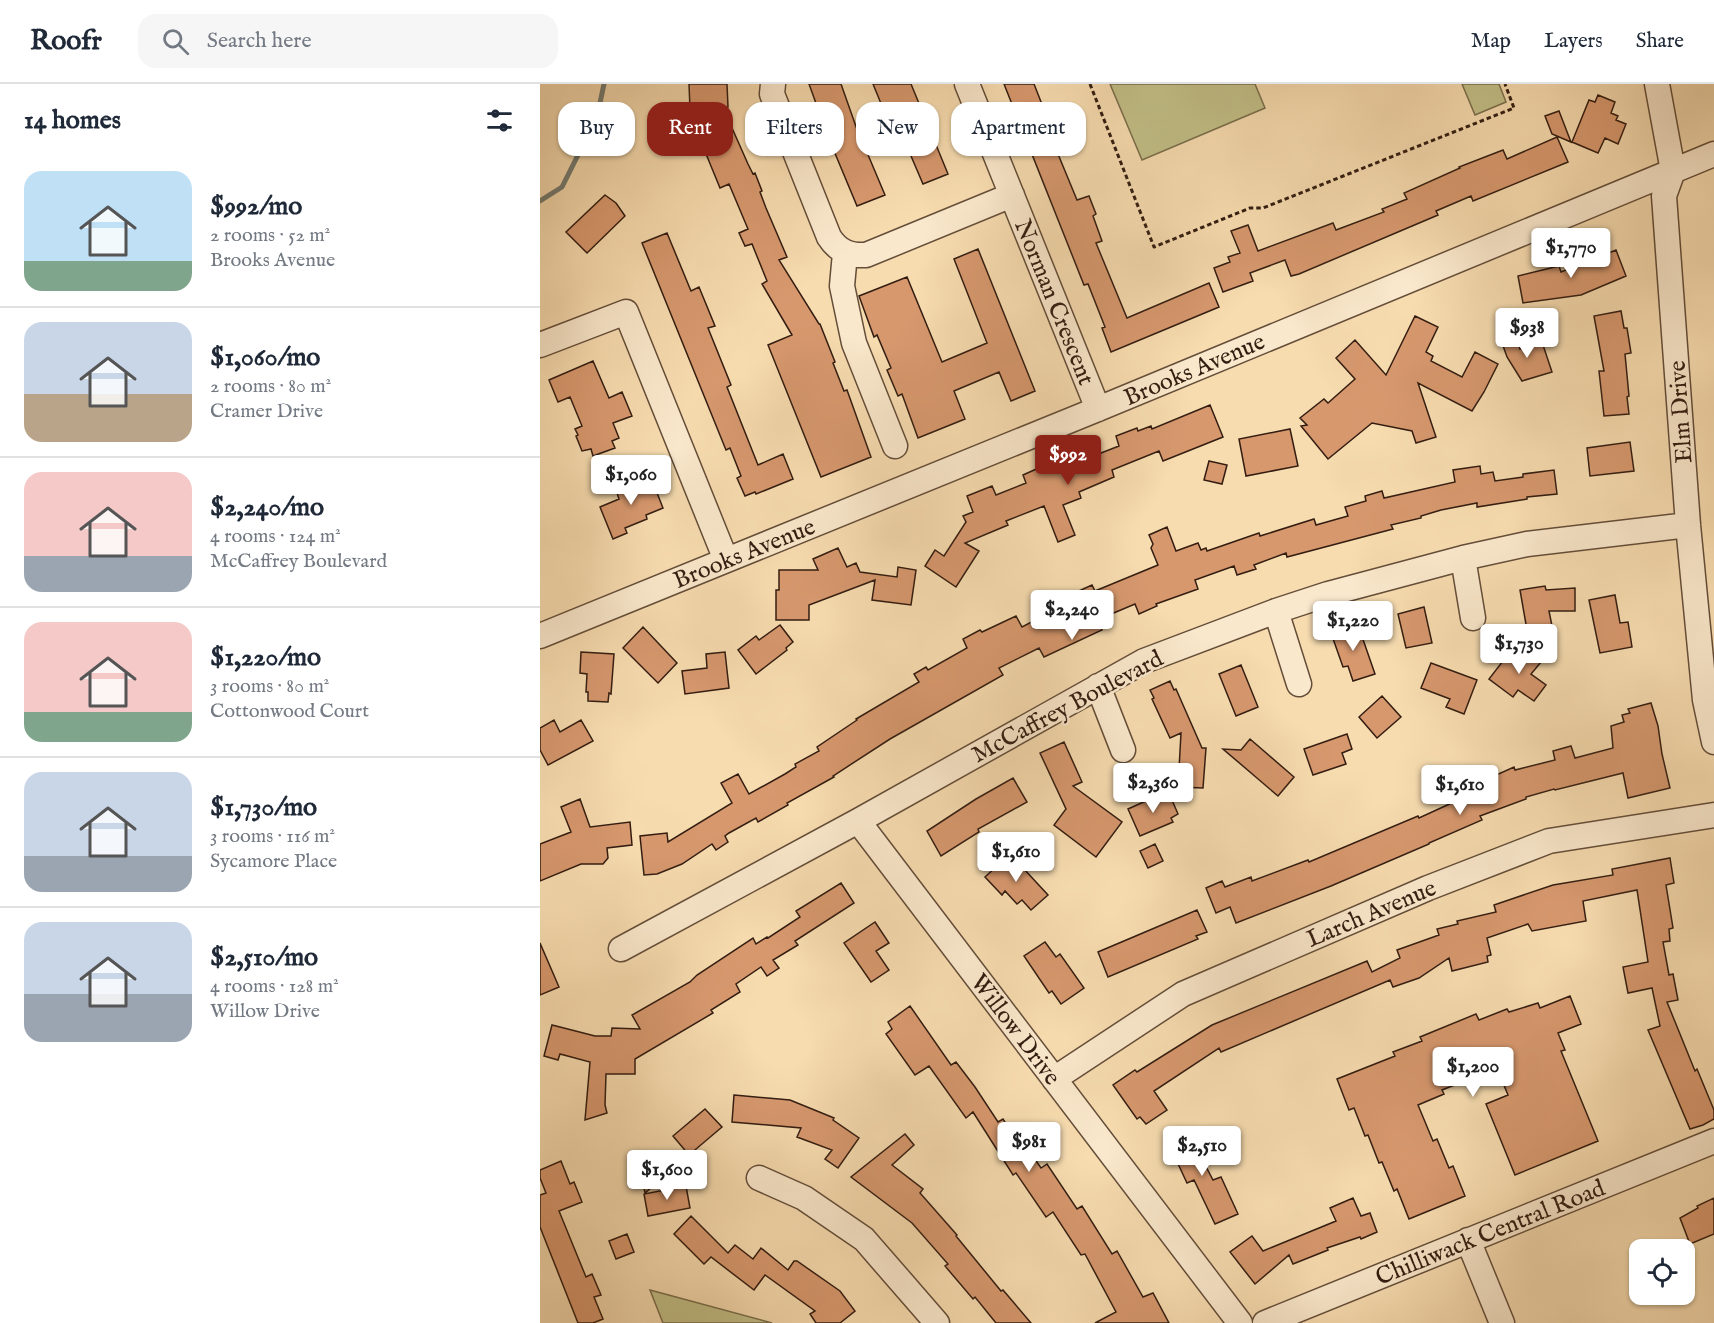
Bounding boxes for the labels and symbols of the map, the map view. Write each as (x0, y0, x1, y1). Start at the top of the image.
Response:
street label: Norman Crescent (1006, 215, 1101, 390)
pin: $1,770 (1522, 228, 1620, 279)
pin: $938 (1491, 308, 1563, 359)
street label: Brooks Avenue (1119, 327, 1270, 414)
street label: Elm Drive (1662, 359, 1701, 464)
pin: $992 (1032, 435, 1104, 486)
pin: $1,060 (582, 455, 680, 506)
street label: Brooks Avenue (669, 512, 820, 597)
pin: $2,240 (1023, 590, 1121, 641)
pin: $1,220 (1304, 601, 1402, 652)
pin: $1,730 (1470, 624, 1568, 675)
street label: McCaffrey Boulevard (967, 644, 1169, 771)
pin: $2,360 (1104, 763, 1202, 814)
pin: $1,610 (1411, 765, 1509, 816)
pin: $1,610 (967, 832, 1065, 883)
street label: Larch Avenue (1302, 873, 1441, 956)
street label: Willow Drive (963, 968, 1067, 1092)
pin: $1,200 (1424, 1047, 1522, 1098)
pin: $981 (993, 1122, 1065, 1173)
pin: $2,510 (1153, 1126, 1251, 1177)
pin: $1,600 (618, 1150, 716, 1201)
street label: Chilliwack Central Road (1371, 1173, 1610, 1294)

